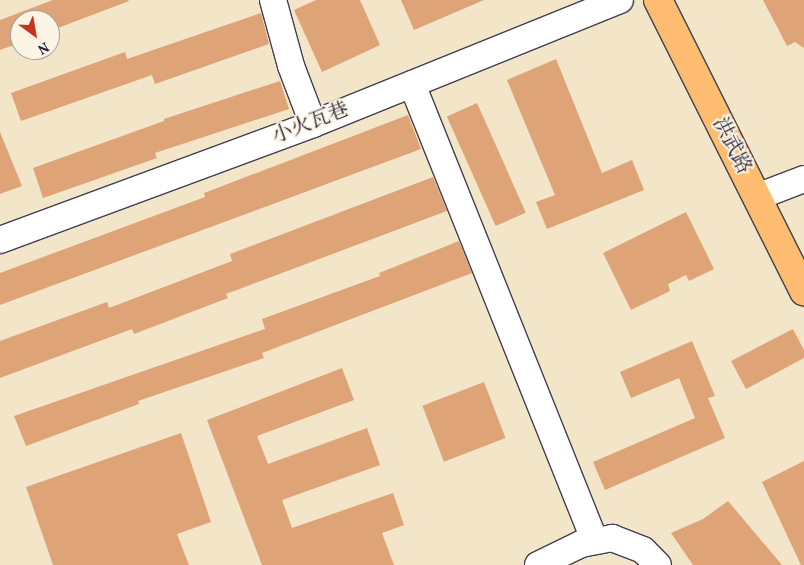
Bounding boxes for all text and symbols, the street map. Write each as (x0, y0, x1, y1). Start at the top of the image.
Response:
north arrow (10, 10, 60, 60)
text: N (33, 37, 52, 58)
street label: 小火瓦巷 (269, 98, 353, 150)
street label: 洪武路 (707, 114, 755, 178)

